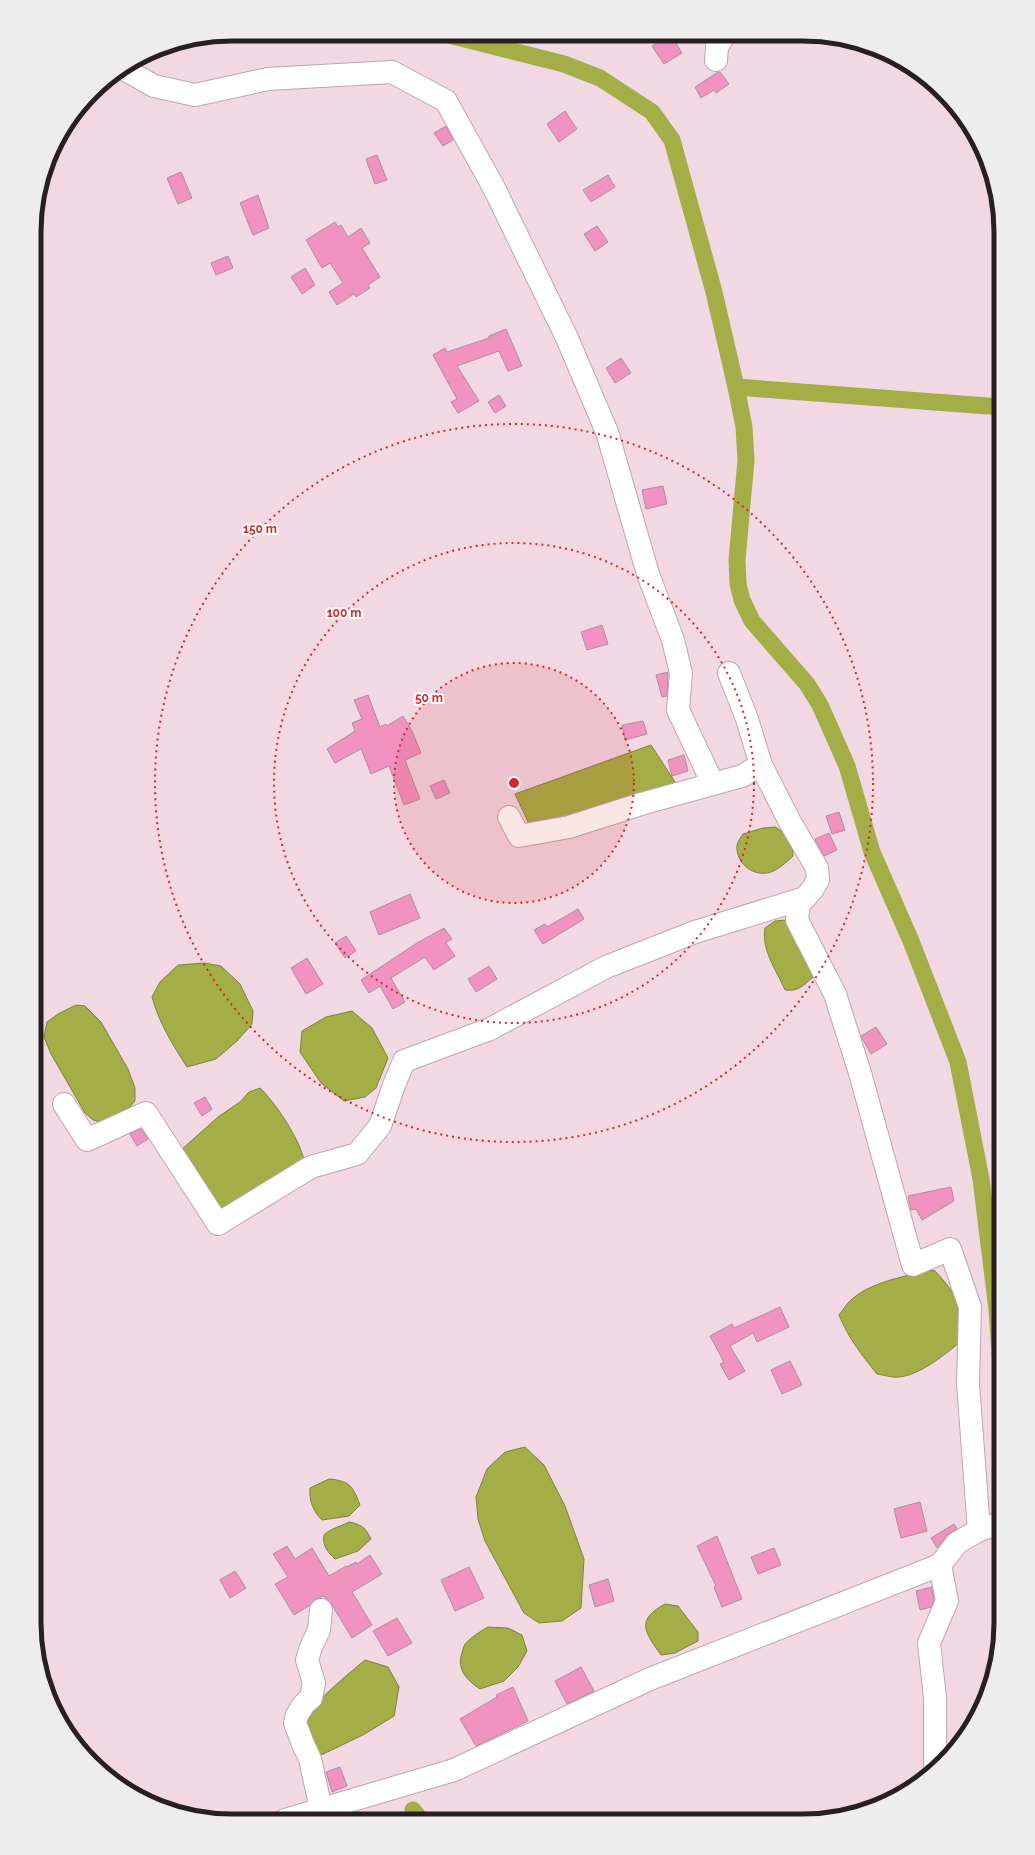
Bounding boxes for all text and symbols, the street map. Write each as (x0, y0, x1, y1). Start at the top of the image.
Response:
text: 150 m (243, 522, 277, 536)
text: 100 m (327, 606, 361, 620)
text: 50 m (415, 691, 443, 705)
centre of rings (507, 776, 521, 790)

